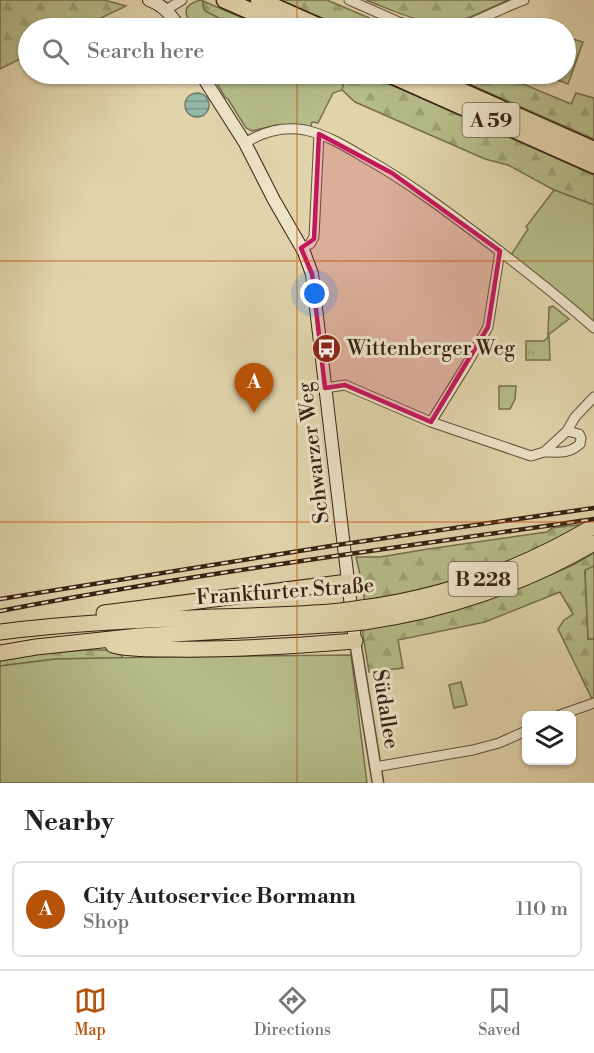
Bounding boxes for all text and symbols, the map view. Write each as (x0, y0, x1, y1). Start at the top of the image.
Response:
search box (18, 18, 576, 84)
icon: search (39, 35, 72, 68)
text: Search here (87, 38, 204, 65)
road number: A 59 (462, 103, 520, 137)
your location (300, 279, 329, 308)
bus stop icon: Wittenberger Weg (310, 332, 342, 364)
place label: Wittenberger Weg (346, 336, 515, 362)
pin: A (234, 364, 274, 413)
street label: Schwarzer Weg (292, 380, 336, 525)
road number: B 228 (448, 562, 518, 596)
street label: Frankfurter Straße (195, 573, 375, 611)
street label: Südallee (366, 667, 404, 751)
map controls (522, 711, 576, 765)
button: layers (522, 711, 576, 765)
text: Nearby (24, 806, 114, 838)
text: City Autoservice Bormann (83, 883, 356, 910)
text: A (38, 897, 53, 922)
text: 110 m (516, 897, 568, 922)
text: Shop (83, 910, 129, 935)
tab: Map (74, 984, 107, 1040)
tab: Directions (254, 984, 331, 1040)
tab: Saved (478, 984, 520, 1040)

